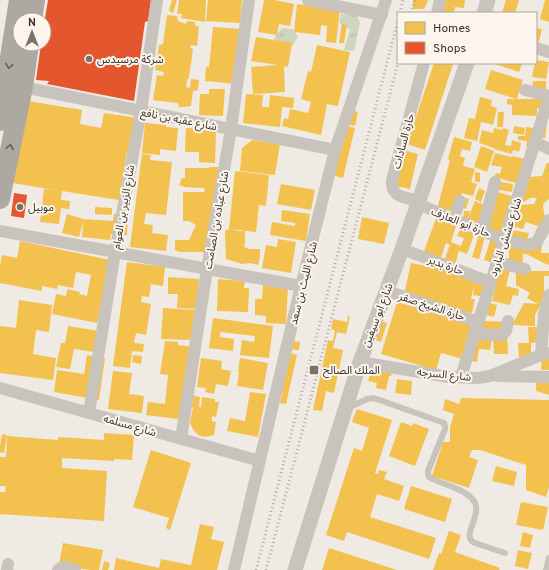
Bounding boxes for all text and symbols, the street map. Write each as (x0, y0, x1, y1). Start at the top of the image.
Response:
north arrow (12, 12, 52, 52)
legend (397, 12, 537, 64)
text: N (28, 16, 36, 30)
text: Homes (433, 21, 470, 37)
text: Shops (433, 41, 466, 57)
place label: شركة مرسيدس (97, 53, 164, 67)
marker: شركة مرسيدس (84, 54, 94, 64)
one-way arrow (5, 63, 14, 69)
street label: شارع عقبه بن نافع (140, 106, 218, 134)
street label: حارة السادات (390, 111, 418, 171)
one-way arrow (6, 144, 14, 150)
street label: شارع الزبير بن العوام (110, 164, 138, 250)
street label: شارع عباده بن الصامت (201, 170, 233, 270)
street label: شارع عشش البارود (487, 196, 525, 279)
place label: موبيل (28, 201, 54, 215)
marker: موبيل (15, 202, 25, 212)
street label: حارة ابو العارف (429, 205, 493, 241)
street label: شارع الليث بن سعد (287, 240, 321, 326)
street label: حارة بدير (425, 253, 466, 279)
street label: شارع ابو سيفين (359, 281, 397, 349)
street label: حارة الشيخ صقر (396, 289, 467, 324)
marker: الملك الصالح (308, 364, 320, 376)
place label: الملك الصالح (323, 364, 380, 378)
street label: شارع السرجه (416, 365, 472, 385)
street label: شارع مسلمه (102, 412, 158, 440)

